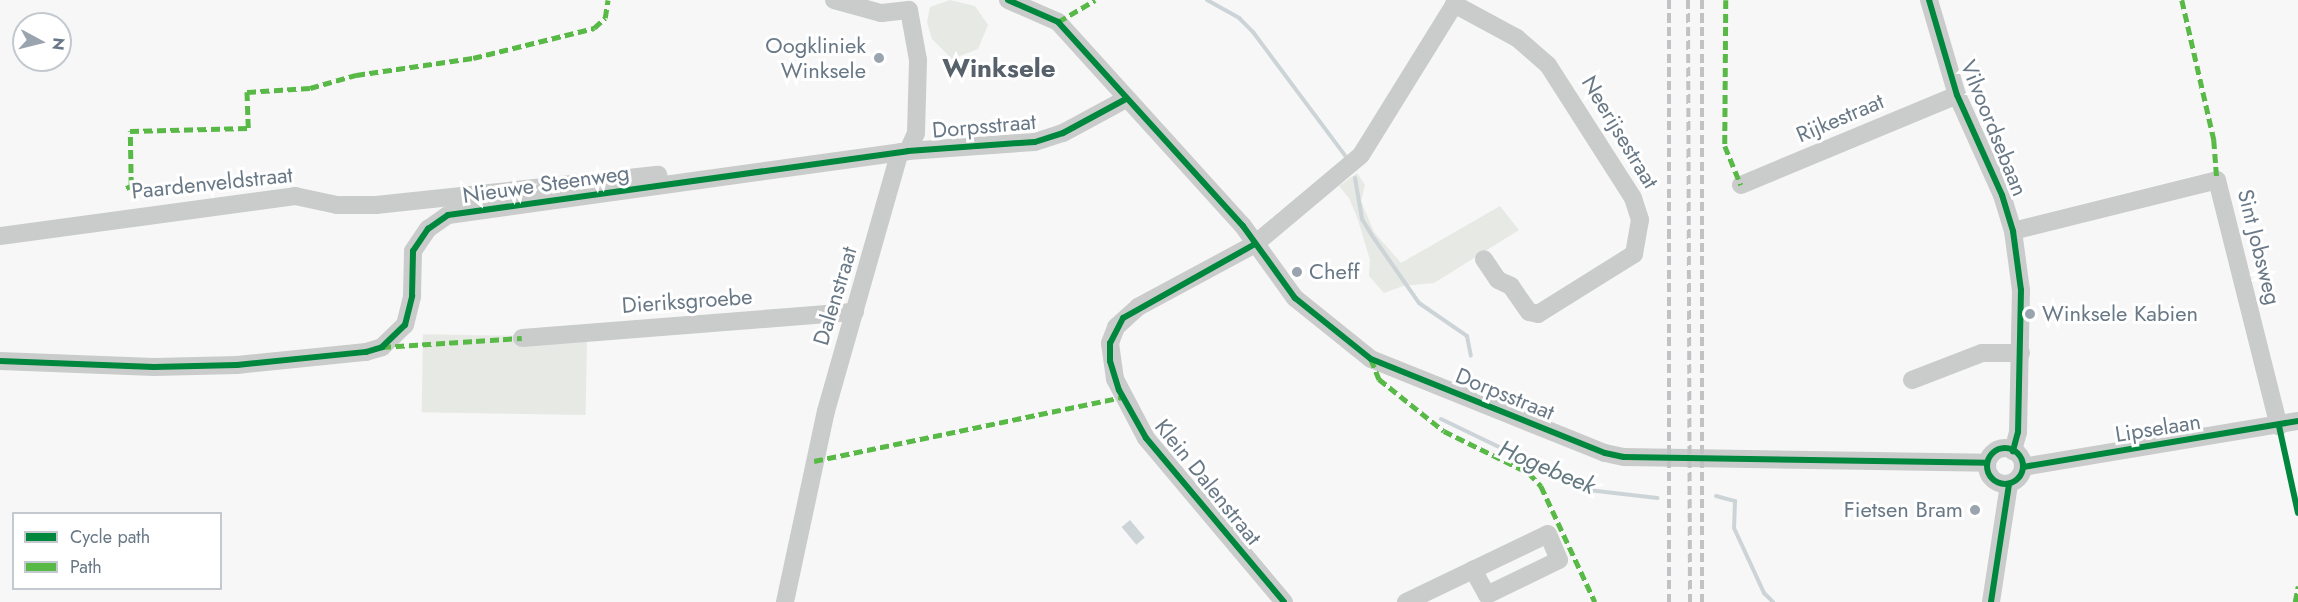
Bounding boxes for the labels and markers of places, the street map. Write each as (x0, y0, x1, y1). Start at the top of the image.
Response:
place label: Oogkliniek Winksele (765, 32, 866, 84)
marker: Oogkliniek Winksele (870, 49, 888, 67)
place label: Cheff (1309, 259, 1360, 285)
marker: Cheff (1290, 265, 1304, 279)
place label: Winksele Kabien (2042, 301, 2198, 327)
marker: Winksele Kabien (2023, 307, 2037, 321)
place label: Fietsen Bram (1844, 497, 1963, 523)
marker: Fietsen Bram (1968, 503, 1982, 517)

